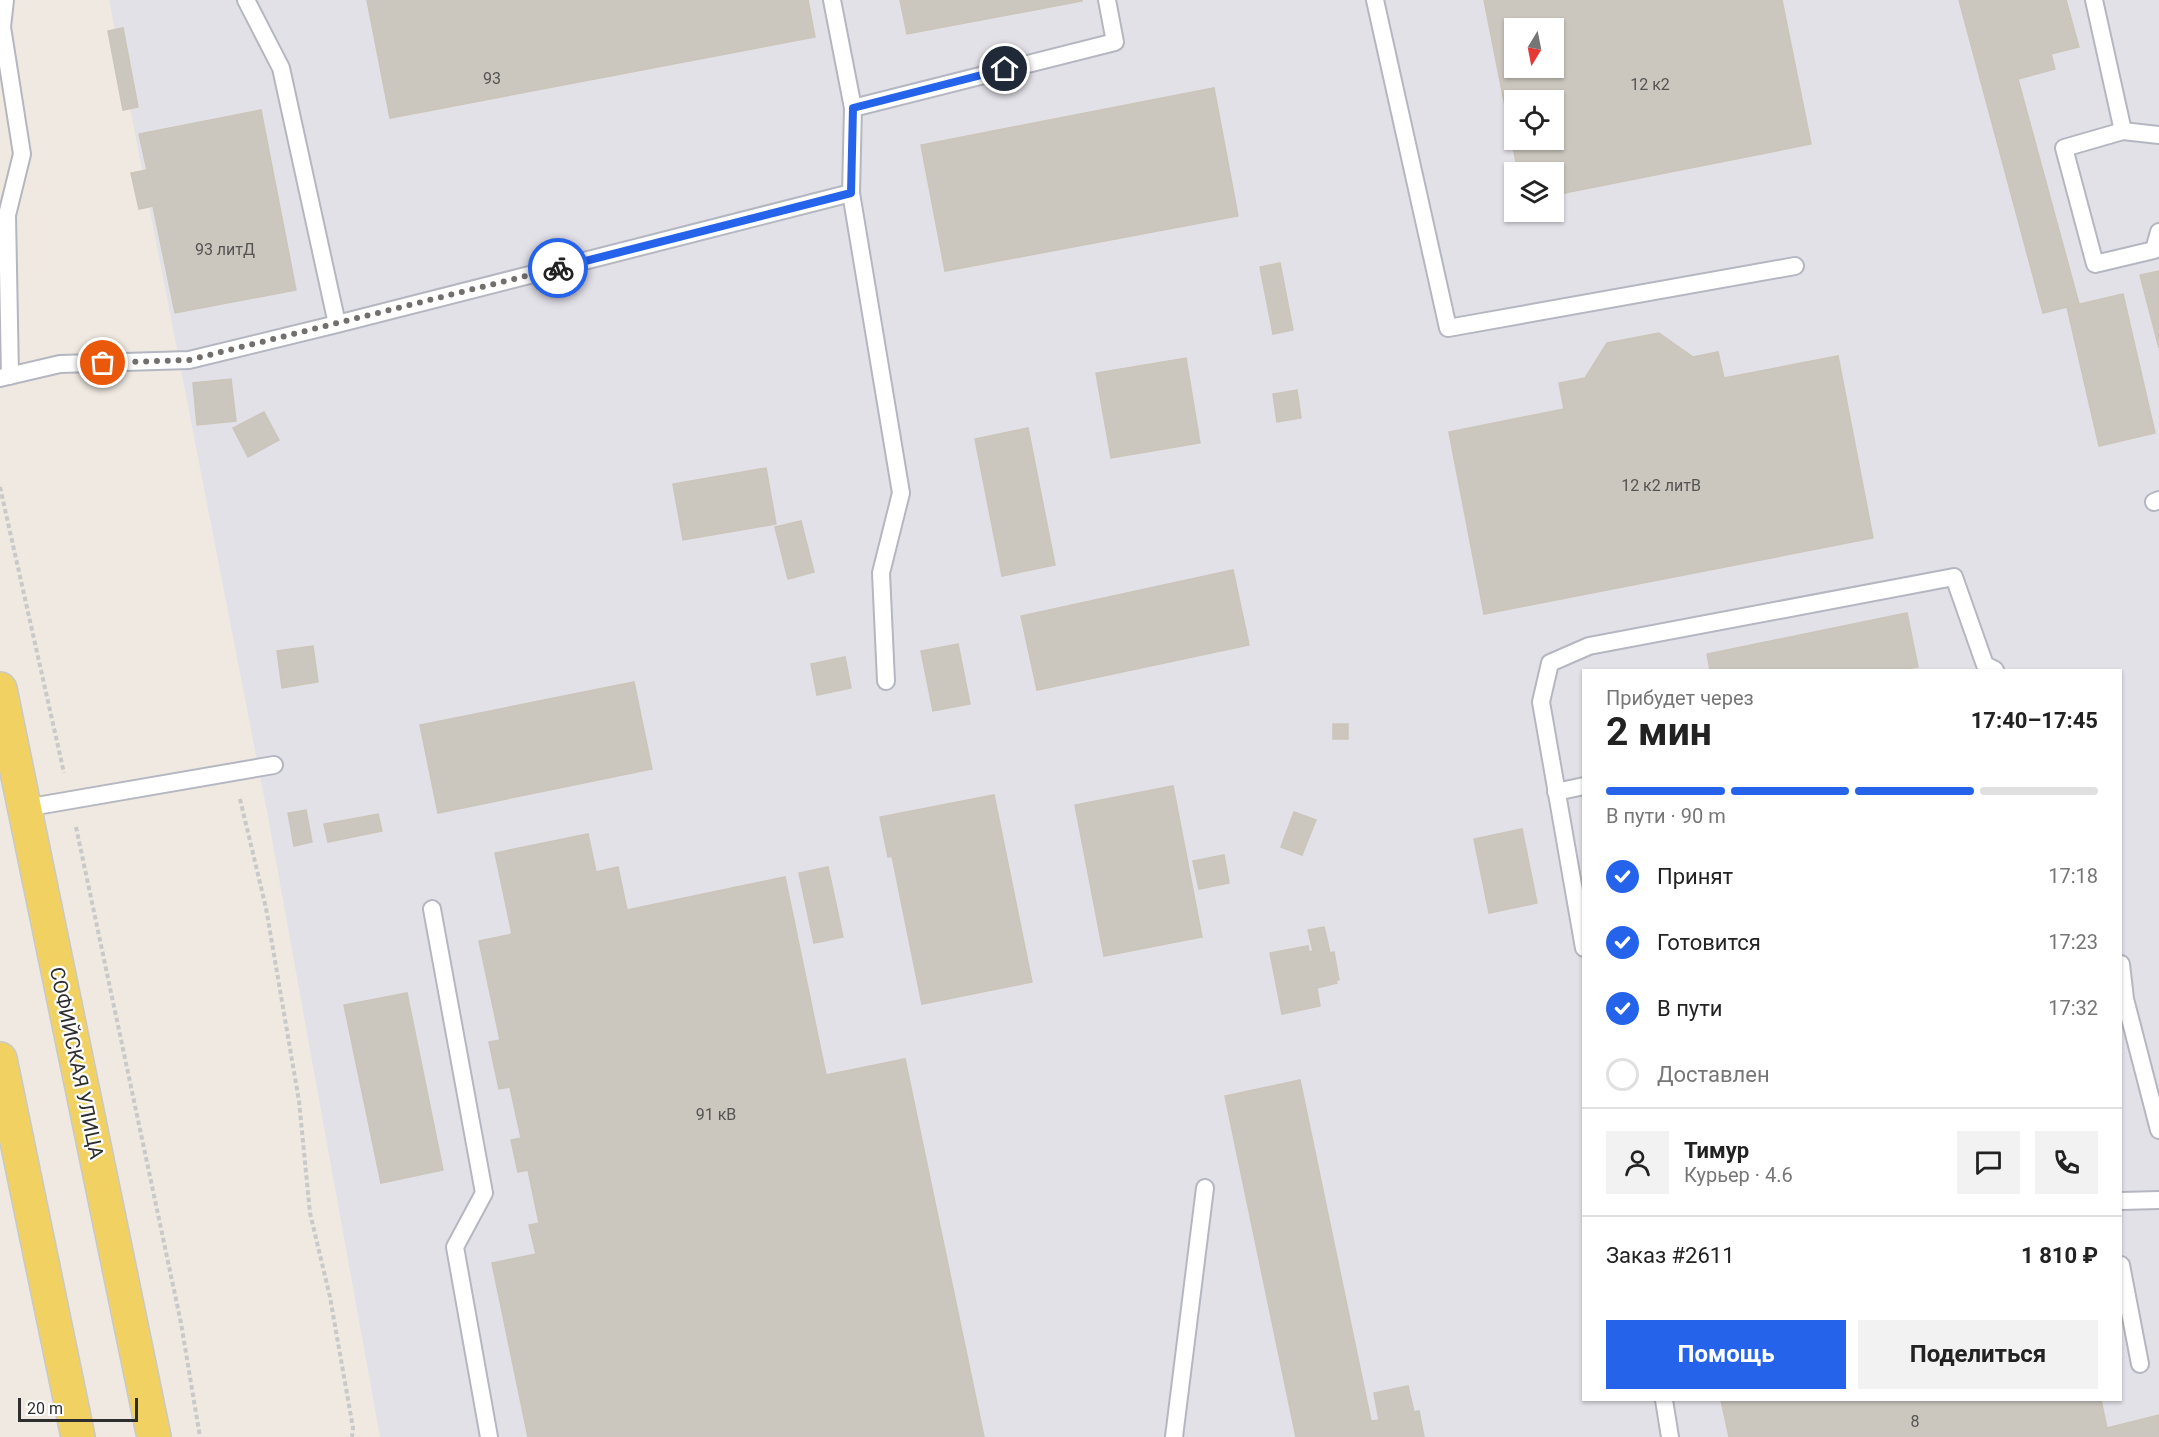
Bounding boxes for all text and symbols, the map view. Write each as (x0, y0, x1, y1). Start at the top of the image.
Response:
north arrow (1504, 18, 1564, 78)
map controls (1504, 18, 1564, 222)
pin (979, 43, 1030, 94)
icon: home (988, 52, 1021, 85)
house number: 93 (483, 69, 501, 88)
house number: 12 к2 (1630, 75, 1670, 94)
button: locate (1504, 90, 1564, 150)
button: layers (1504, 162, 1564, 222)
courier (528, 238, 588, 298)
house number: 93 литД (195, 240, 255, 259)
icon: bike (542, 252, 575, 285)
pin (77, 337, 128, 388)
icon: bag (86, 346, 119, 379)
house number: 12 к2 литВ (1621, 476, 1701, 495)
text: Прибудет через (1606, 686, 1754, 710)
text: 17:40–17:45 (1971, 708, 2098, 733)
text: 2 мин (1606, 709, 1712, 755)
text: В пути · 90 m (1606, 804, 1726, 828)
icon: check (1606, 860, 1639, 893)
text: Принят (1657, 864, 1733, 889)
text: 17:18 (2048, 864, 2098, 888)
icon: check (1606, 926, 1639, 959)
text: Готовится (1657, 930, 1761, 955)
text: 17:23 (2048, 930, 2098, 954)
street label: СОФИЙСКАЯ УЛИЦА (45, 965, 109, 1161)
icon: check (1606, 992, 1639, 1025)
text: В пути (1657, 996, 1723, 1021)
text: 17:32 (2048, 996, 2098, 1020)
text: Доставлен (1657, 1062, 1770, 1087)
house number: 91 кВ (696, 1105, 736, 1124)
button: person (1606, 1131, 1669, 1194)
button: chat (1957, 1131, 2020, 1194)
button: phone (2035, 1131, 2098, 1194)
text: Тимур (1684, 1138, 1749, 1163)
text: Курьер · 4.6 (1684, 1163, 1793, 1187)
text: Заказ #2611 (1606, 1243, 1735, 1268)
text: 1 810 ₽ (2021, 1243, 2098, 1268)
button: Помощь (1606, 1320, 1846, 1389)
button: Поделиться (1858, 1320, 2098, 1389)
scale bar (18, 1395, 138, 1422)
text: 20 m (27, 1399, 63, 1418)
house number: 8 (1911, 1412, 1920, 1431)

